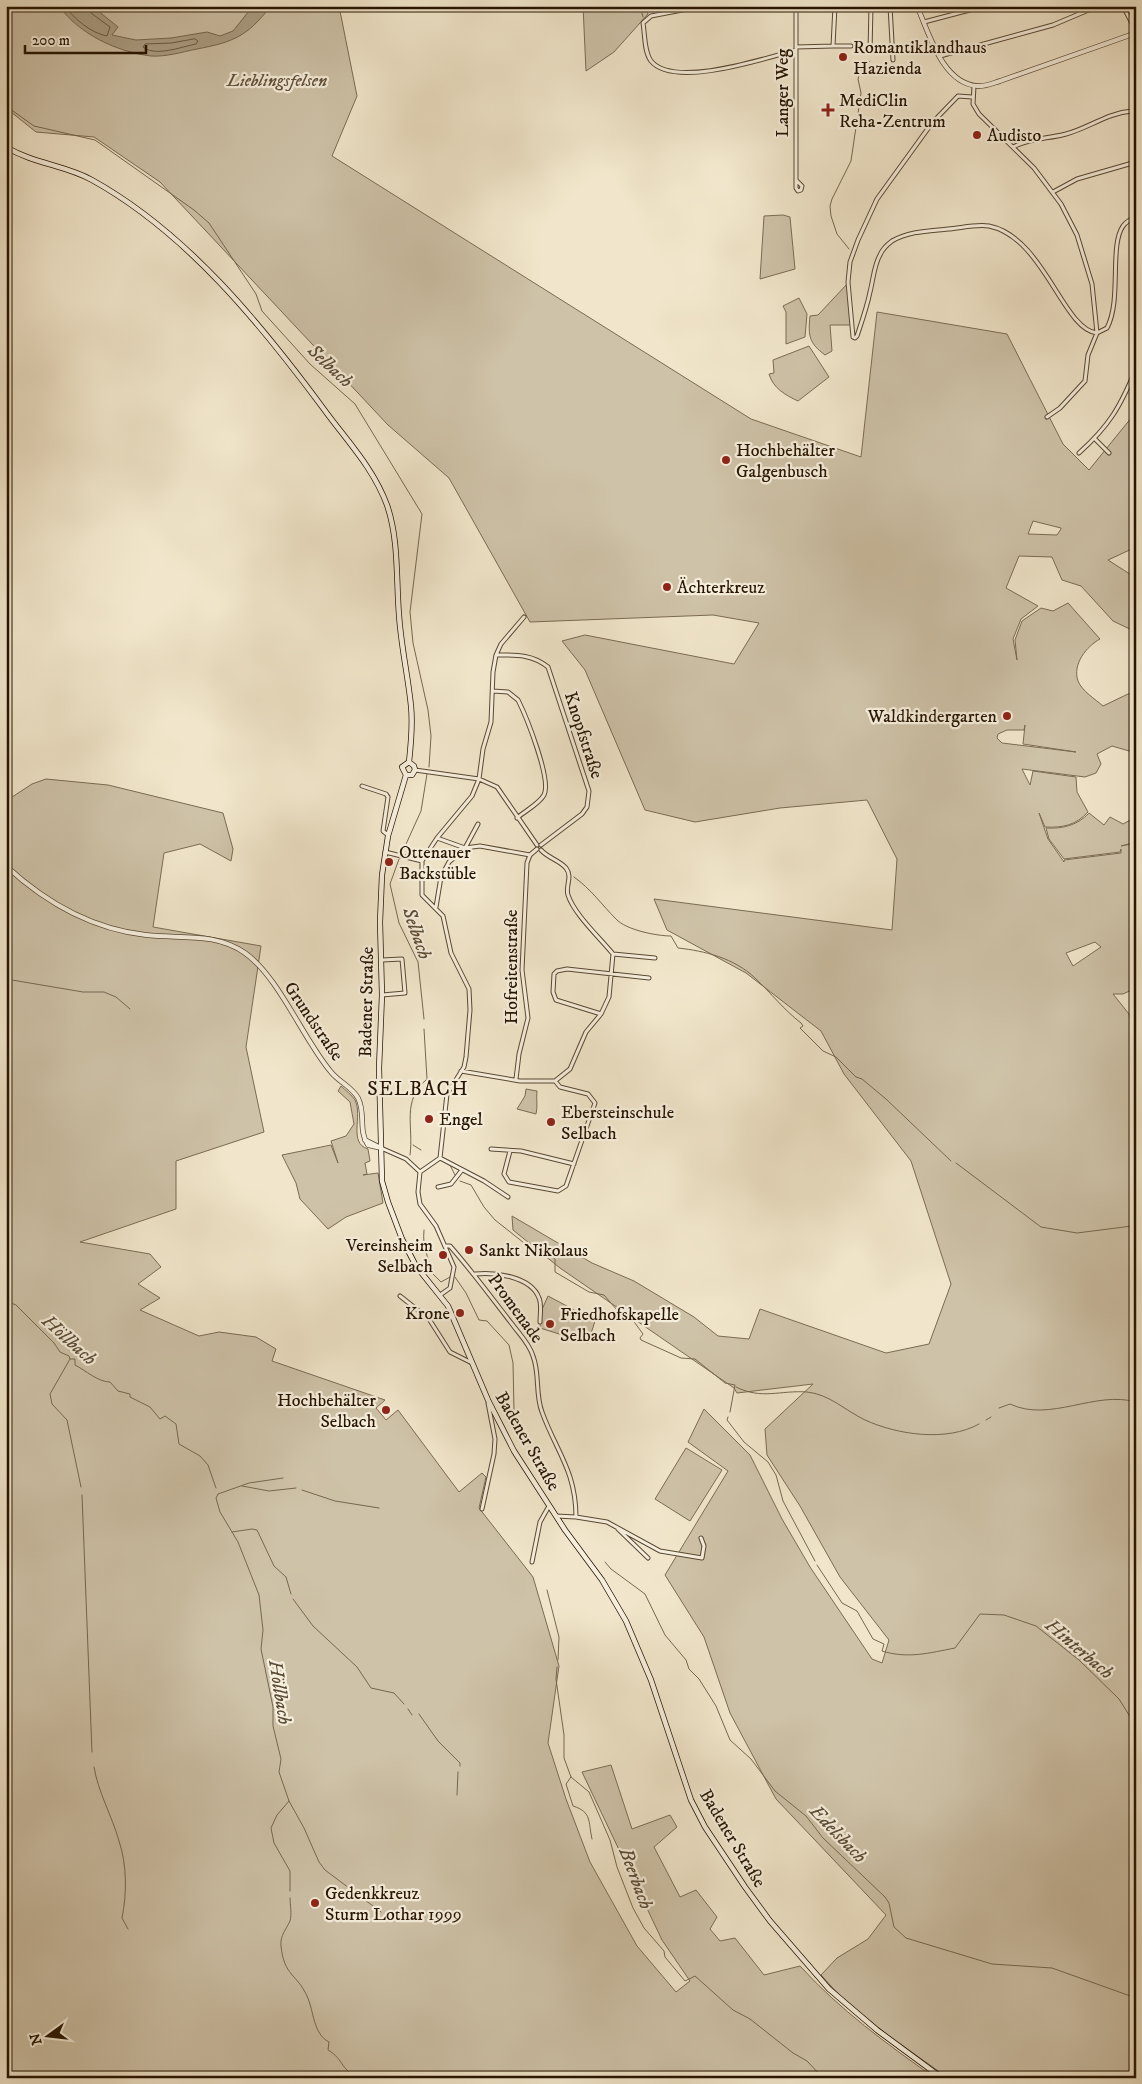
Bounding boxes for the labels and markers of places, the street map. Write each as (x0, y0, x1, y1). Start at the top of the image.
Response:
place label: Romantiklandhaus Hazienda (853, 37, 987, 80)
marker: Romantiklandhaus Hazienda (837, 51, 849, 63)
place label: MediClin Reha-Zentrum (839, 90, 946, 133)
marker: MediClin Reha-Zentrum (821, 103, 835, 117)
place label: Audisto (987, 125, 1042, 147)
marker: Audisto (971, 129, 983, 141)
place label: Hochbehälter Galgenbusch (736, 440, 835, 483)
marker: Hochbehälter Galgenbusch (720, 454, 732, 466)
place label: Ächterkreuz (677, 577, 765, 599)
marker: Ächterkreuz (661, 581, 673, 593)
place label: Waldkindergarten (867, 706, 998, 728)
marker: Waldkindergarten (1001, 710, 1013, 722)
place label: Ottenauer Backstüble (399, 842, 476, 885)
marker: Ottenauer Backstüble (383, 856, 395, 868)
place label: Ebersteinschule Selbach (561, 1102, 674, 1145)
place label: Engel (439, 1109, 483, 1131)
marker: Engel (423, 1113, 435, 1125)
marker: Ebersteinschule Selbach (545, 1116, 557, 1128)
place label: Vereinsheim Selbach (345, 1235, 434, 1278)
place label: Sankt Nikolaus (479, 1240, 588, 1262)
marker: Sankt Nikolaus (463, 1244, 475, 1256)
marker: Vereinsheim Selbach (437, 1249, 449, 1261)
place label: Krone (405, 1303, 450, 1325)
place label: Friedhofskapelle Selbach (560, 1304, 679, 1347)
marker: Krone (454, 1307, 466, 1319)
marker: Friedhofskapelle Selbach (544, 1318, 556, 1330)
place label: Hochbehälter Selbach (277, 1390, 377, 1433)
marker: Hochbehälter Selbach (380, 1404, 392, 1416)
place label: Gedenkkreuz Sturm Lothar 1999 (325, 1883, 462, 1926)
marker: Gedenkkreuz Sturm Lothar 1999 (309, 1897, 321, 1909)

